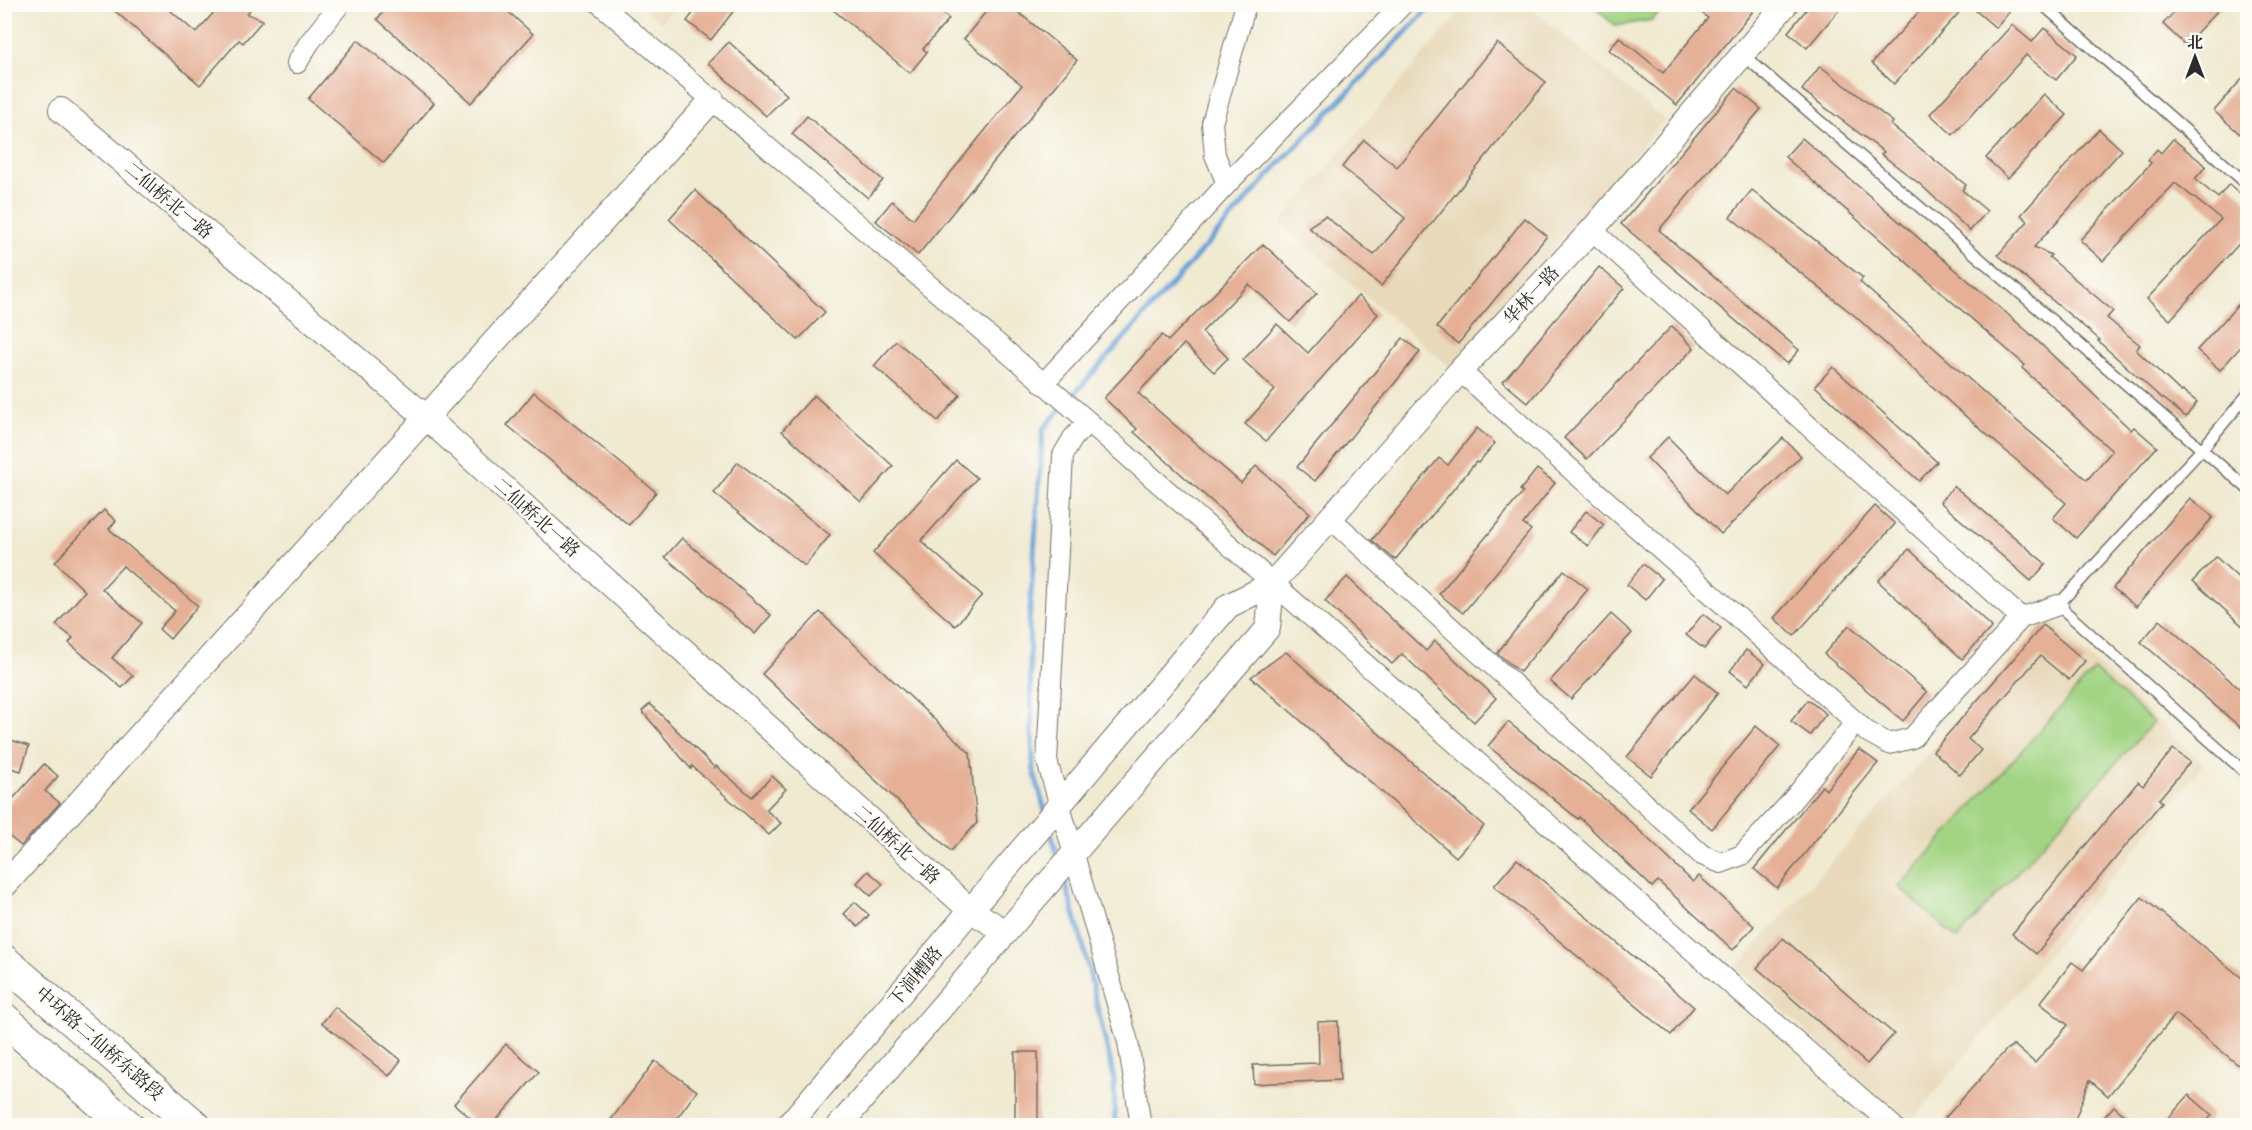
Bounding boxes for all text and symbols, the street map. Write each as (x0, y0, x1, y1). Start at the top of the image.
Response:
north arrow (2165, 27, 2225, 87)
text: 北 (2187, 30, 2203, 54)
street label: 二仙桥北一路 (119, 155, 219, 245)
street label: 华林一路 (1497, 259, 1565, 331)
street label: 二仙桥北一路 (488, 471, 586, 563)
street label: 二仙桥北一路 (848, 798, 946, 890)
street label: 下涧槽路 (882, 940, 948, 1012)
street label: 中环路二仙桥东路段 (30, 980, 170, 1106)

